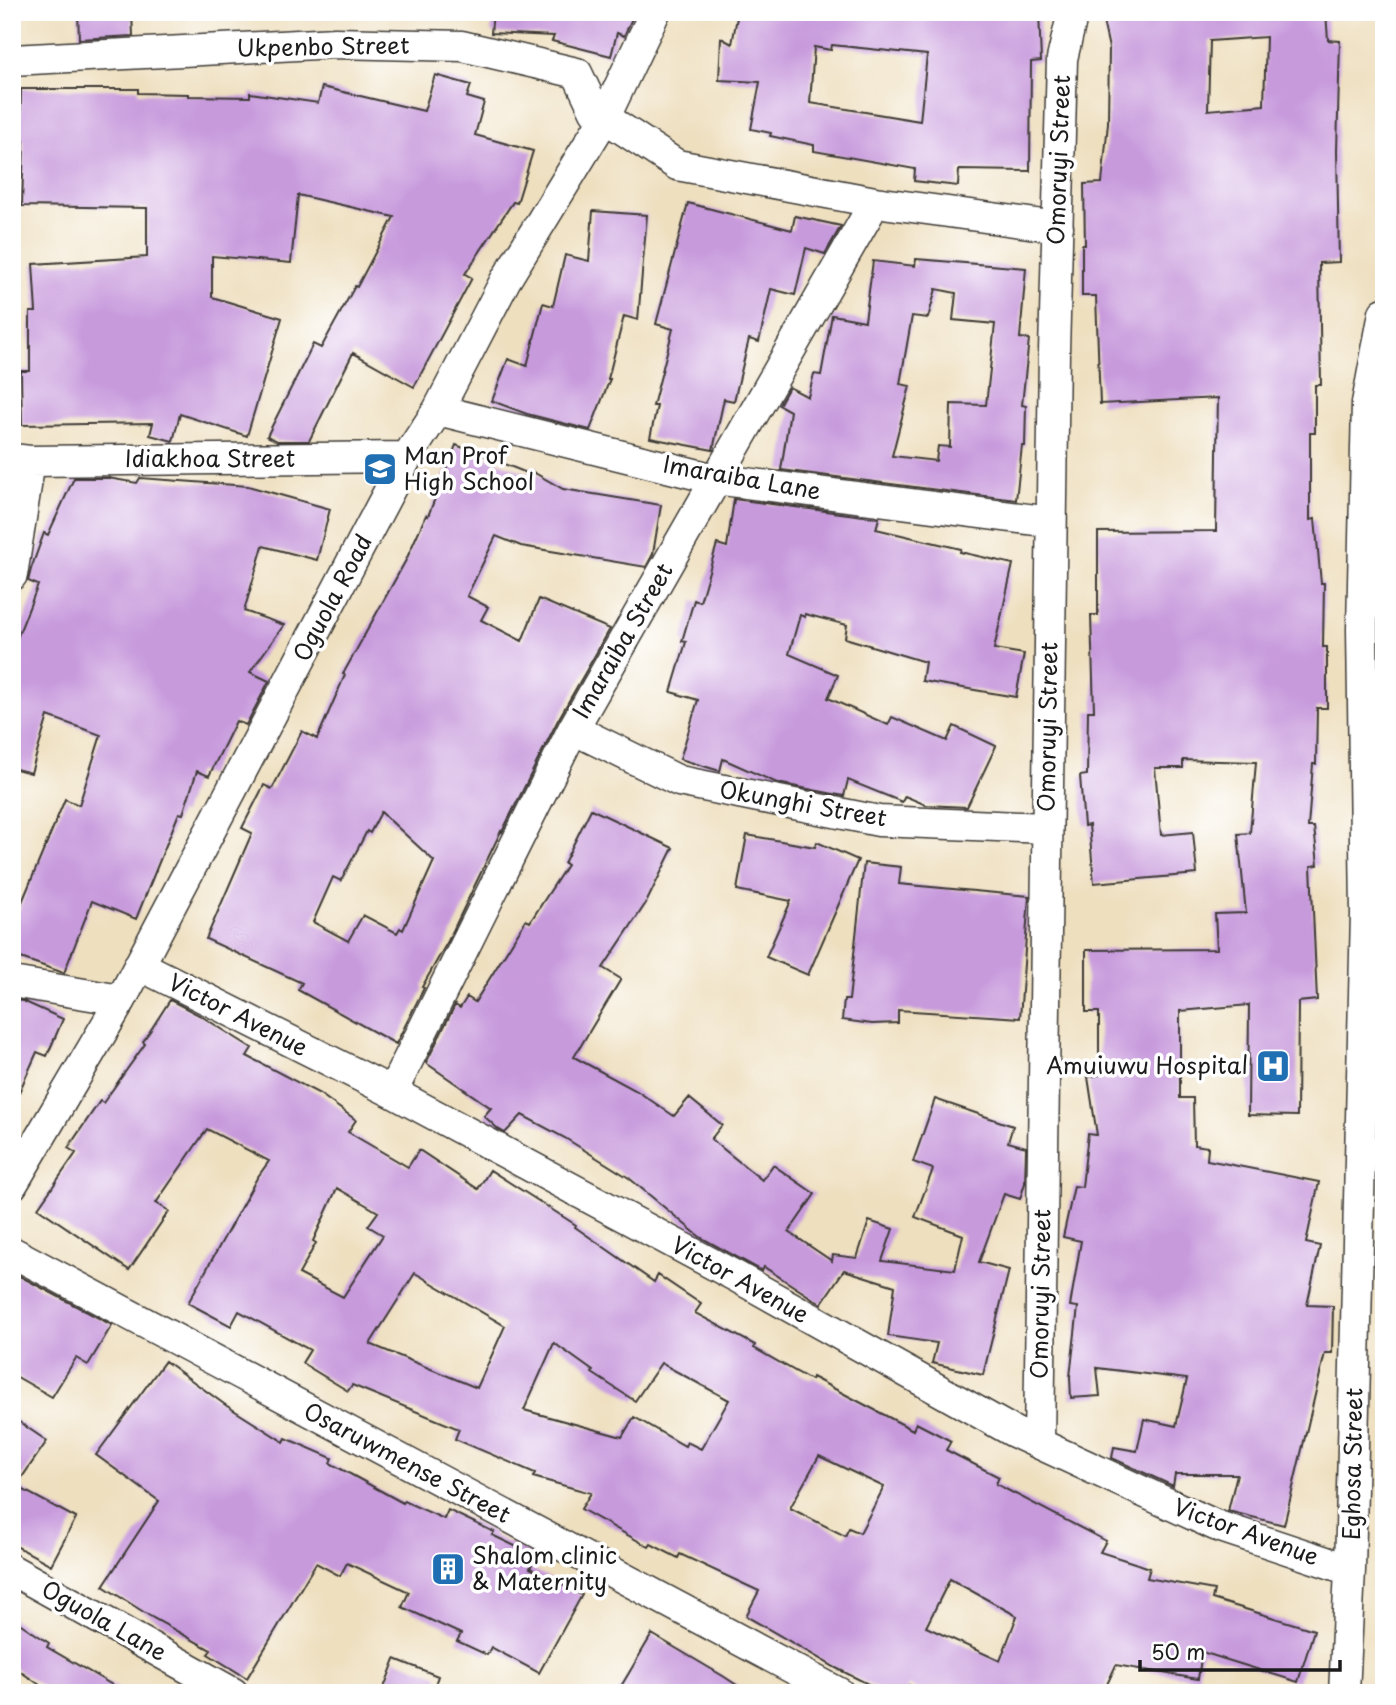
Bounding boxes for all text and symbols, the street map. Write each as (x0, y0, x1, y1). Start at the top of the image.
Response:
street label: Ukpenbo Street (236, 26, 410, 65)
street label: Omoruyi Street (1037, 74, 1078, 246)
place label: Man Prof High School (404, 437, 534, 498)
street label: Idiakhoa Street (125, 440, 295, 475)
street label: Imaraiba Lane (661, 445, 824, 508)
school or university icon: Man Prof High School (361, 450, 399, 488)
street label: Oguola Road (283, 527, 380, 667)
street label: Imaraiba Street (563, 556, 681, 725)
street label: Omoruyi Street (1028, 642, 1065, 812)
street label: Okunghi Street (717, 771, 890, 834)
street label: Victor Avenue (163, 964, 314, 1064)
place label: Amuiuwu Hospital (1046, 1047, 1248, 1082)
hospital icon: Amuiuwu Hospital (1254, 1047, 1292, 1085)
street label: Omoruyi Street (1021, 1209, 1058, 1379)
street label: Victor Avenue (666, 1226, 816, 1331)
street label: Eghosa Street (1333, 1388, 1370, 1540)
street label: Osaruwmense Street (298, 1392, 517, 1531)
street label: Victor Avenue (1169, 1488, 1324, 1573)
place label: Shalom clinic & Maternity (472, 1537, 617, 1598)
building icon: Shalom clinic & Maternity (429, 1550, 467, 1588)
street label: Oguola Lane (36, 1571, 174, 1669)
scale bar (1140, 1628, 1340, 1672)
text: 50 m (1151, 1635, 1205, 1667)

